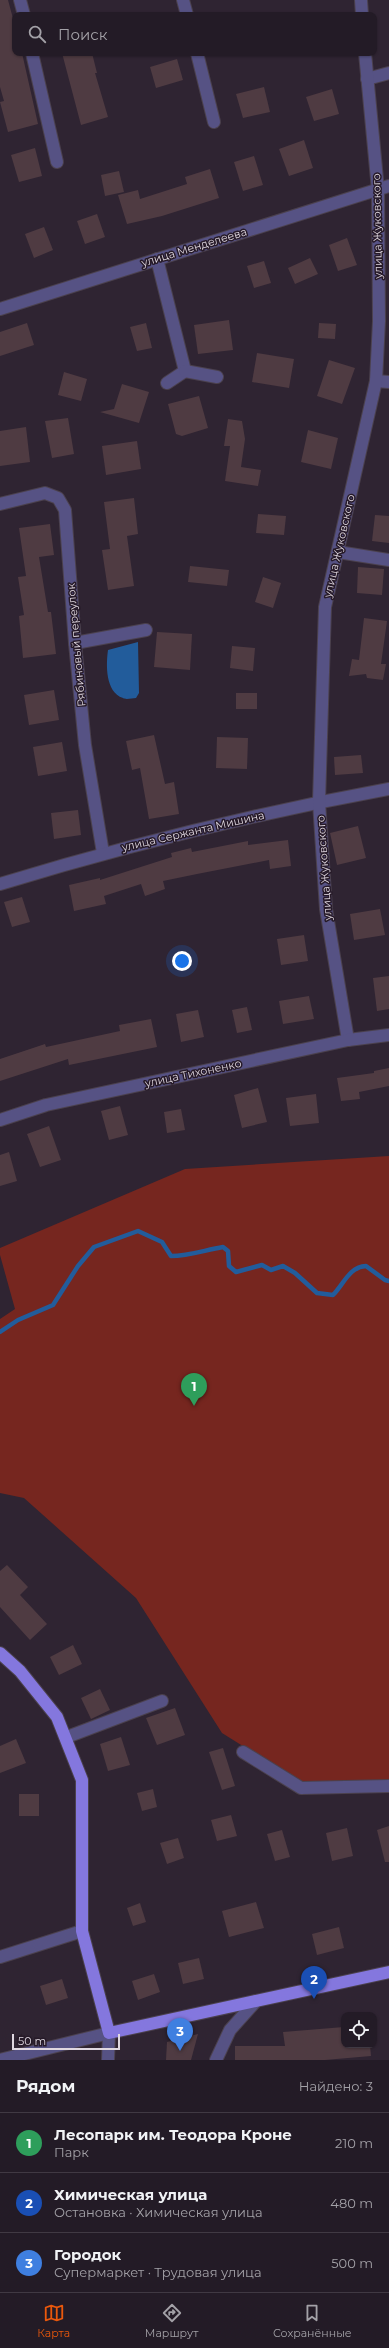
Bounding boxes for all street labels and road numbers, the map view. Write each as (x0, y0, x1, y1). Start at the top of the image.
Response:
street label: улица Жуковского (369, 173, 385, 280)
street label: улица Менделеева (139, 224, 248, 270)
street label: улица Жуковского (320, 493, 358, 600)
street label: Рябиновый переулок (64, 582, 88, 707)
street label: улица Сержанта Мишина (119, 808, 266, 854)
street label: улица Жуковского (313, 815, 335, 922)
street label: улица Тихоненко (142, 1056, 243, 1090)

